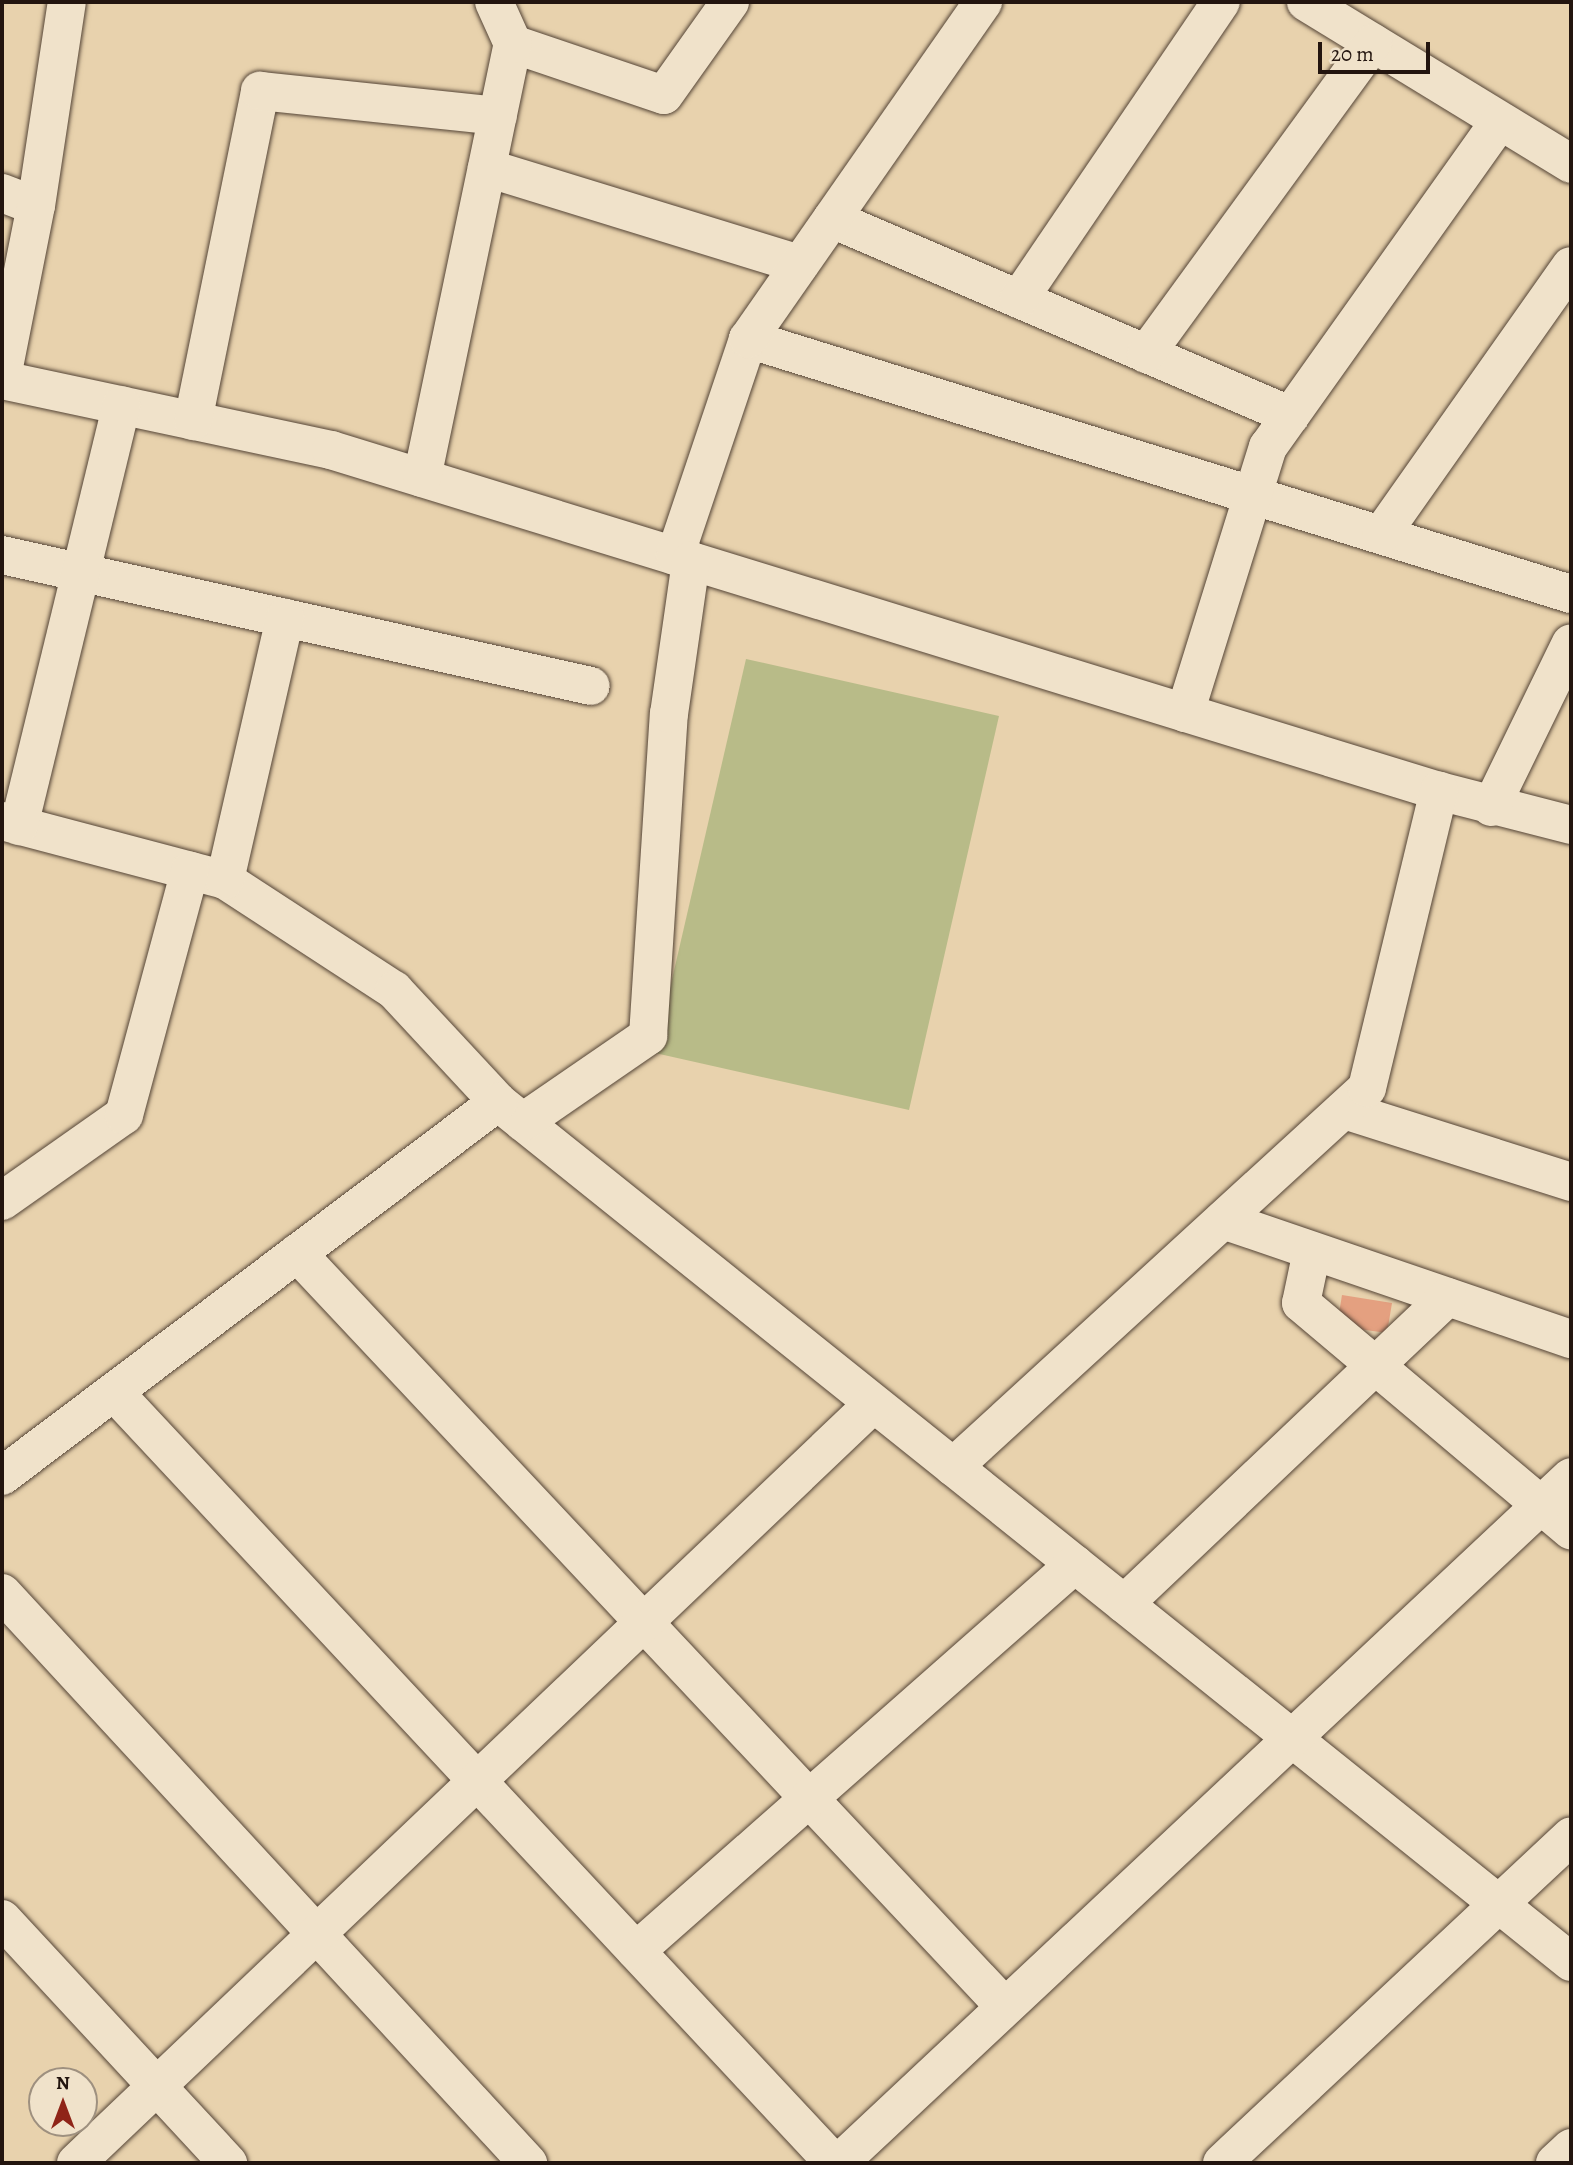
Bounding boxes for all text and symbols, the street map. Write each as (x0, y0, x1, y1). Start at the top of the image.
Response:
scale bar (1321, 28, 1433, 72)
text: 20 m (1331, 40, 1374, 68)
north arrow (28, 2067, 98, 2137)
text: N (56, 2070, 70, 2096)

